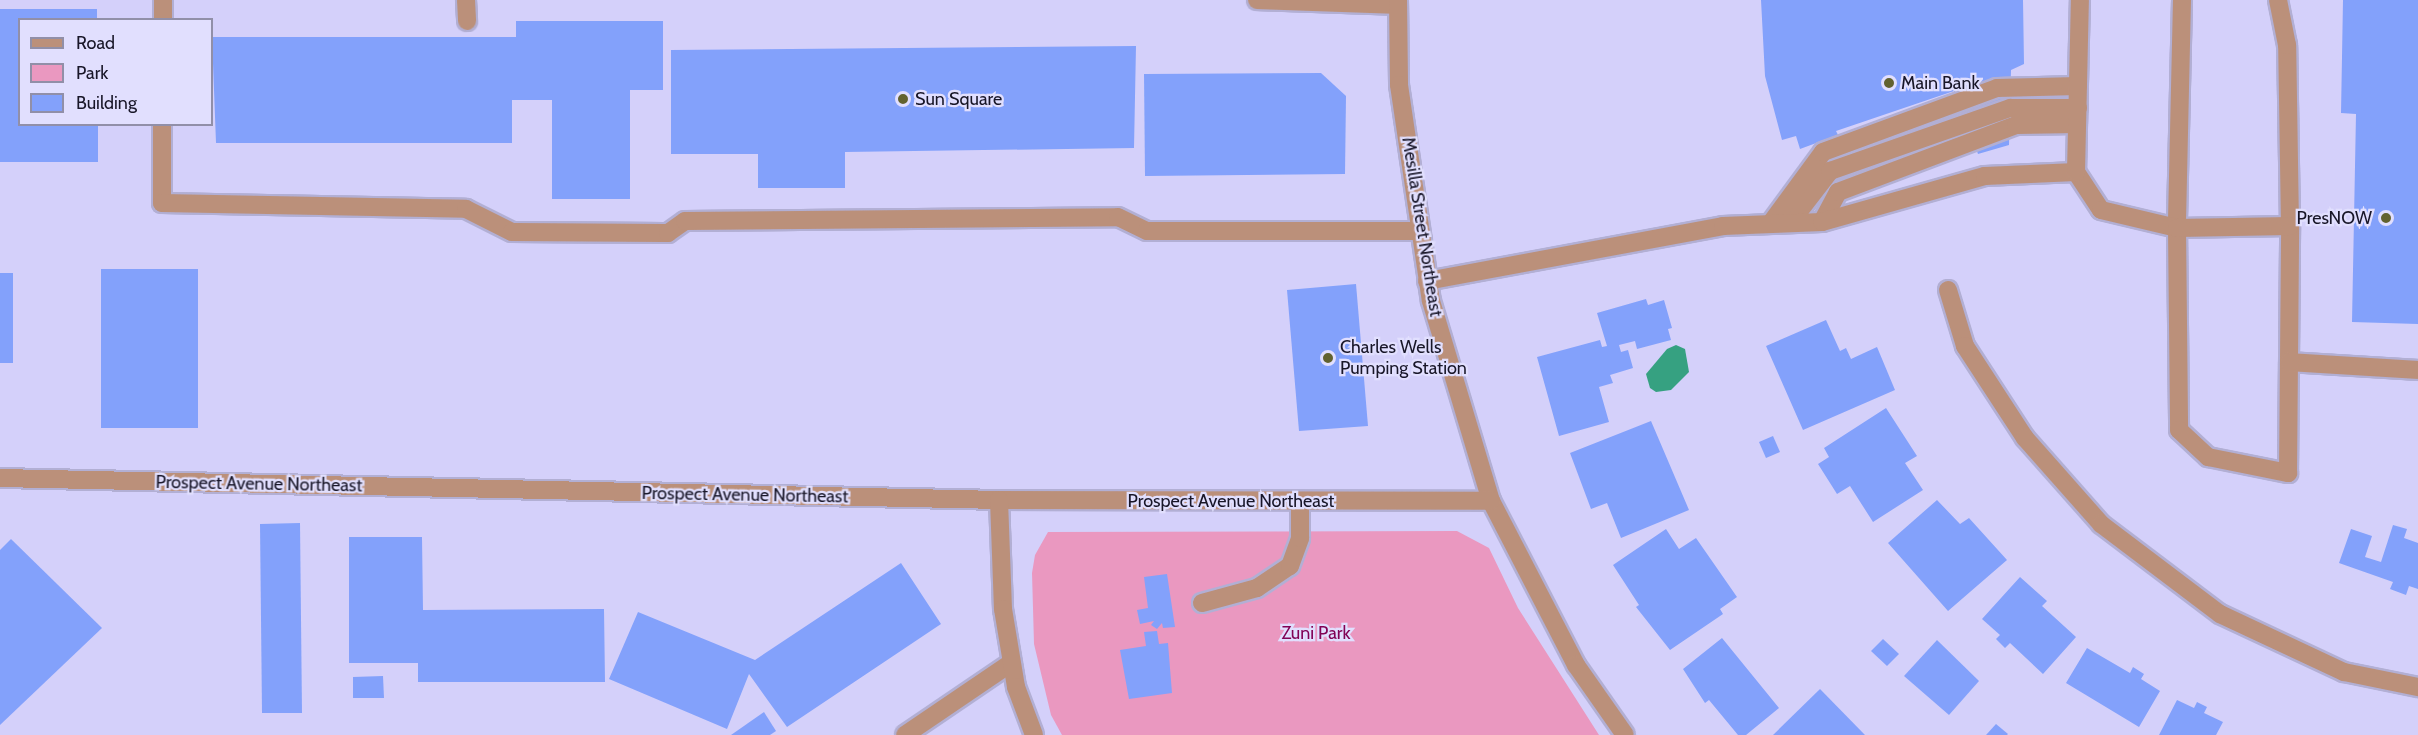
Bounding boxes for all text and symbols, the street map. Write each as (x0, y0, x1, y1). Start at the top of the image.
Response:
legend (18, 18, 213, 126)
text: Road (76, 32, 115, 54)
text: Park (76, 62, 108, 84)
place label: Main Bank (1901, 72, 1980, 94)
marker: Main Bank (1882, 76, 1896, 90)
place label: Sun Square (915, 88, 1002, 110)
text: Building (76, 92, 137, 114)
marker: Sun Square (896, 92, 910, 106)
street label: Mesilla Street Northeast (1397, 136, 1447, 318)
place label: PresNOW (2297, 207, 2372, 229)
marker: PresNOW (2377, 209, 2395, 227)
place label: Charles Wells Pumping Station (1340, 337, 1467, 380)
marker: Charles Wells Pumping Station (1321, 351, 1335, 365)
street label: Prospect Avenue Northeast (155, 471, 363, 497)
street label: Prospect Avenue Northeast (641, 482, 849, 508)
street label: Prospect Avenue Northeast (1128, 490, 1334, 512)
park label: Zuni Park (1281, 622, 1351, 644)

